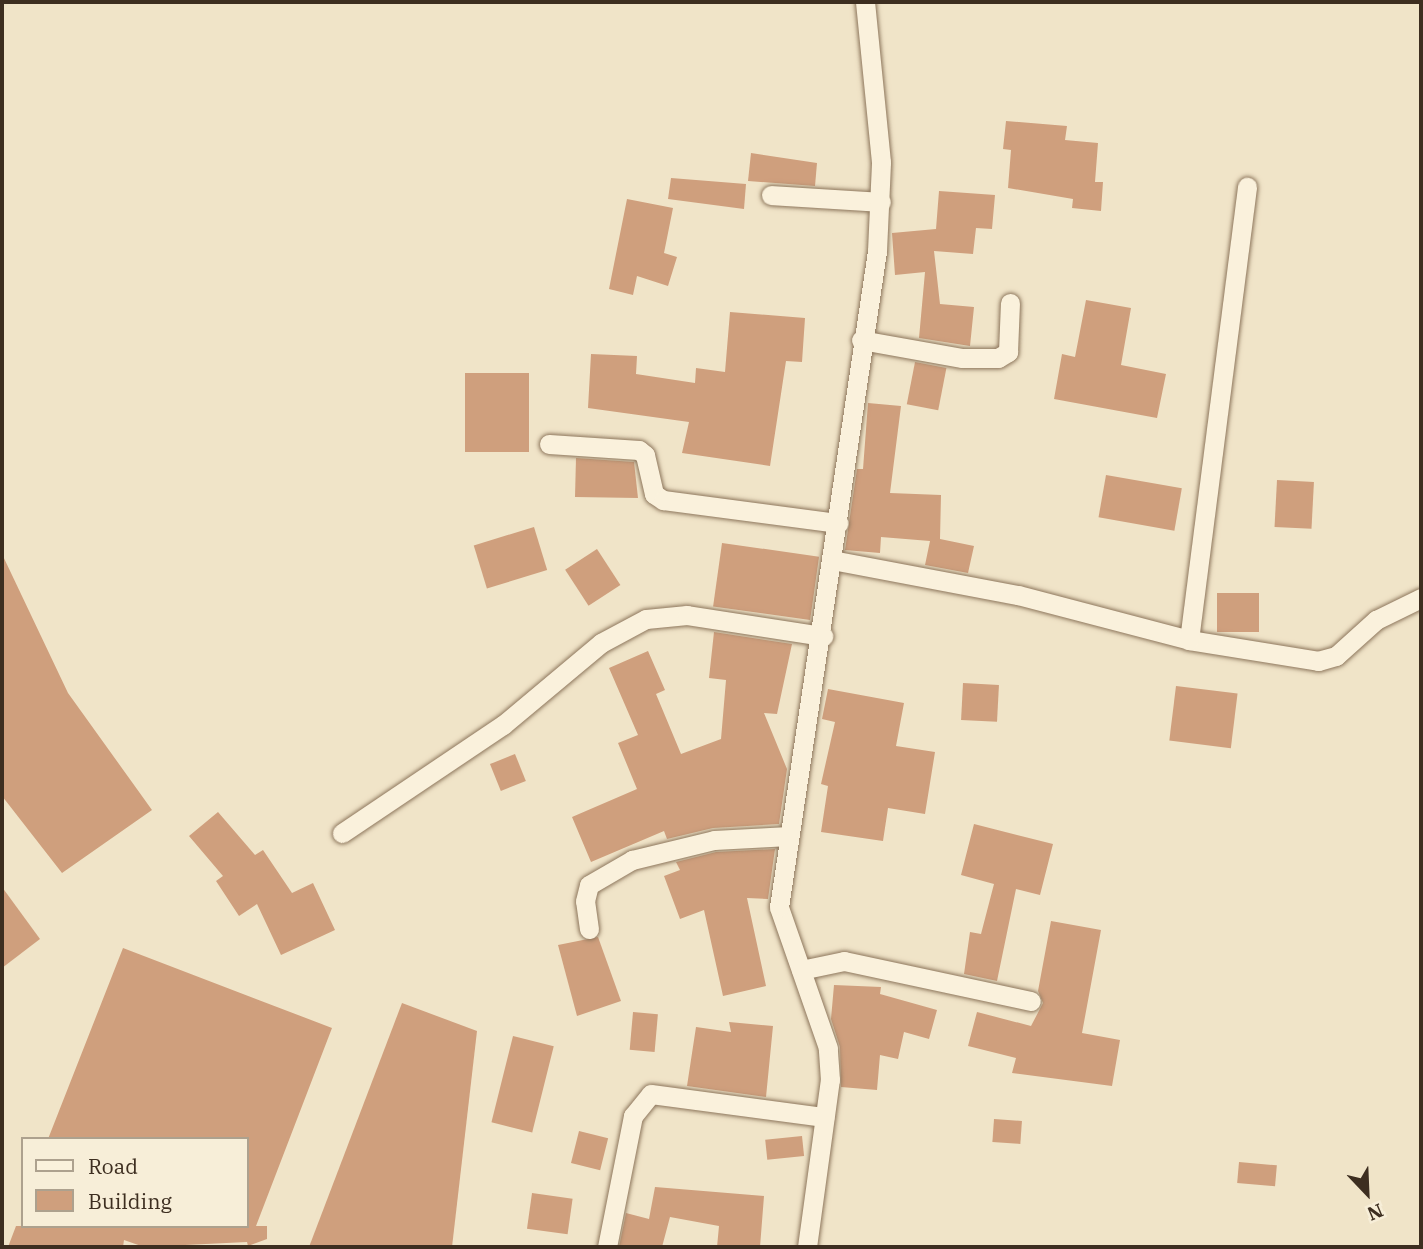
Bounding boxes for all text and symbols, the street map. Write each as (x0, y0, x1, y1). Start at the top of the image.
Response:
legend (21, 1137, 248, 1228)
text: Road (88, 1152, 138, 1180)
north arrow (1332, 1158, 1402, 1228)
text: Building (88, 1187, 172, 1215)
text: N (1364, 1198, 1387, 1226)

